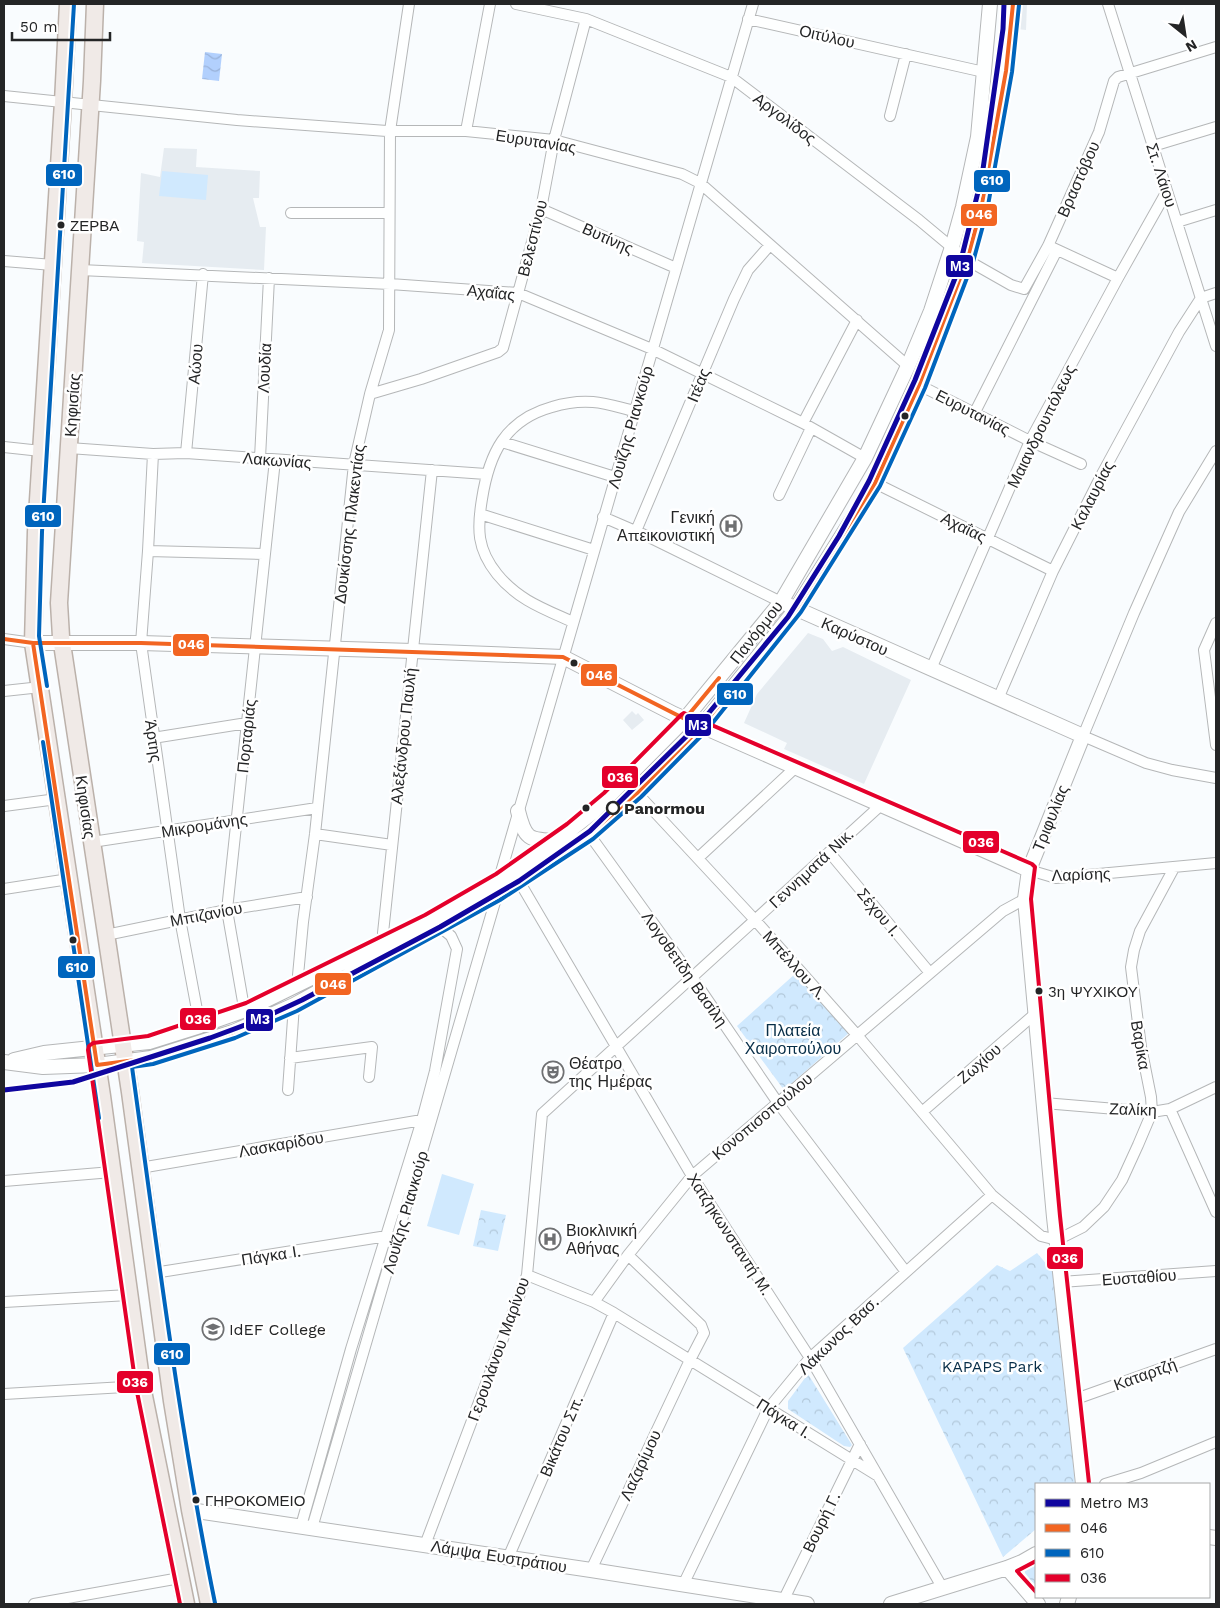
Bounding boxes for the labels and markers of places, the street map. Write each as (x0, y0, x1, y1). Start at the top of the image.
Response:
place label: ΖΕΡΒΑ (70, 217, 119, 235)
marker: ΖΕΡΒΑ (56, 220, 66, 230)
unlabelled marker (900, 411, 910, 421)
place label: Γενική Απεικονιστική (617, 508, 715, 545)
hospital icon: Γενική Απεικονιστική (719, 514, 743, 538)
unlabelled marker (569, 658, 579, 668)
place label: Panormou (624, 799, 705, 818)
marker: Panormou (606, 801, 620, 815)
unlabelled marker (581, 803, 591, 813)
unlabelled marker (68, 935, 78, 945)
place label: 3η ΨΥΧΙΚΟΥ (1048, 983, 1138, 1001)
marker: 3η ΨΥΧΙΚΟΥ (1034, 986, 1044, 996)
place label: Θέατρο της Ημέρας (569, 1054, 652, 1091)
theatre icon: Θέατρο της Ημέρας (541, 1060, 565, 1084)
place label: Βιοκλινική Αθήνας (566, 1221, 637, 1258)
hospital icon: Βιοκλινική Αθήνας (538, 1227, 562, 1251)
school or university icon: IdEF College (201, 1317, 225, 1341)
place label: IdEF College (229, 1320, 326, 1339)
place label: ΓΗΡΟΚΟΜΕΙΟ (205, 1492, 305, 1510)
marker: ΓΗΡΟΚΟΜΕΙΟ (191, 1495, 201, 1505)

